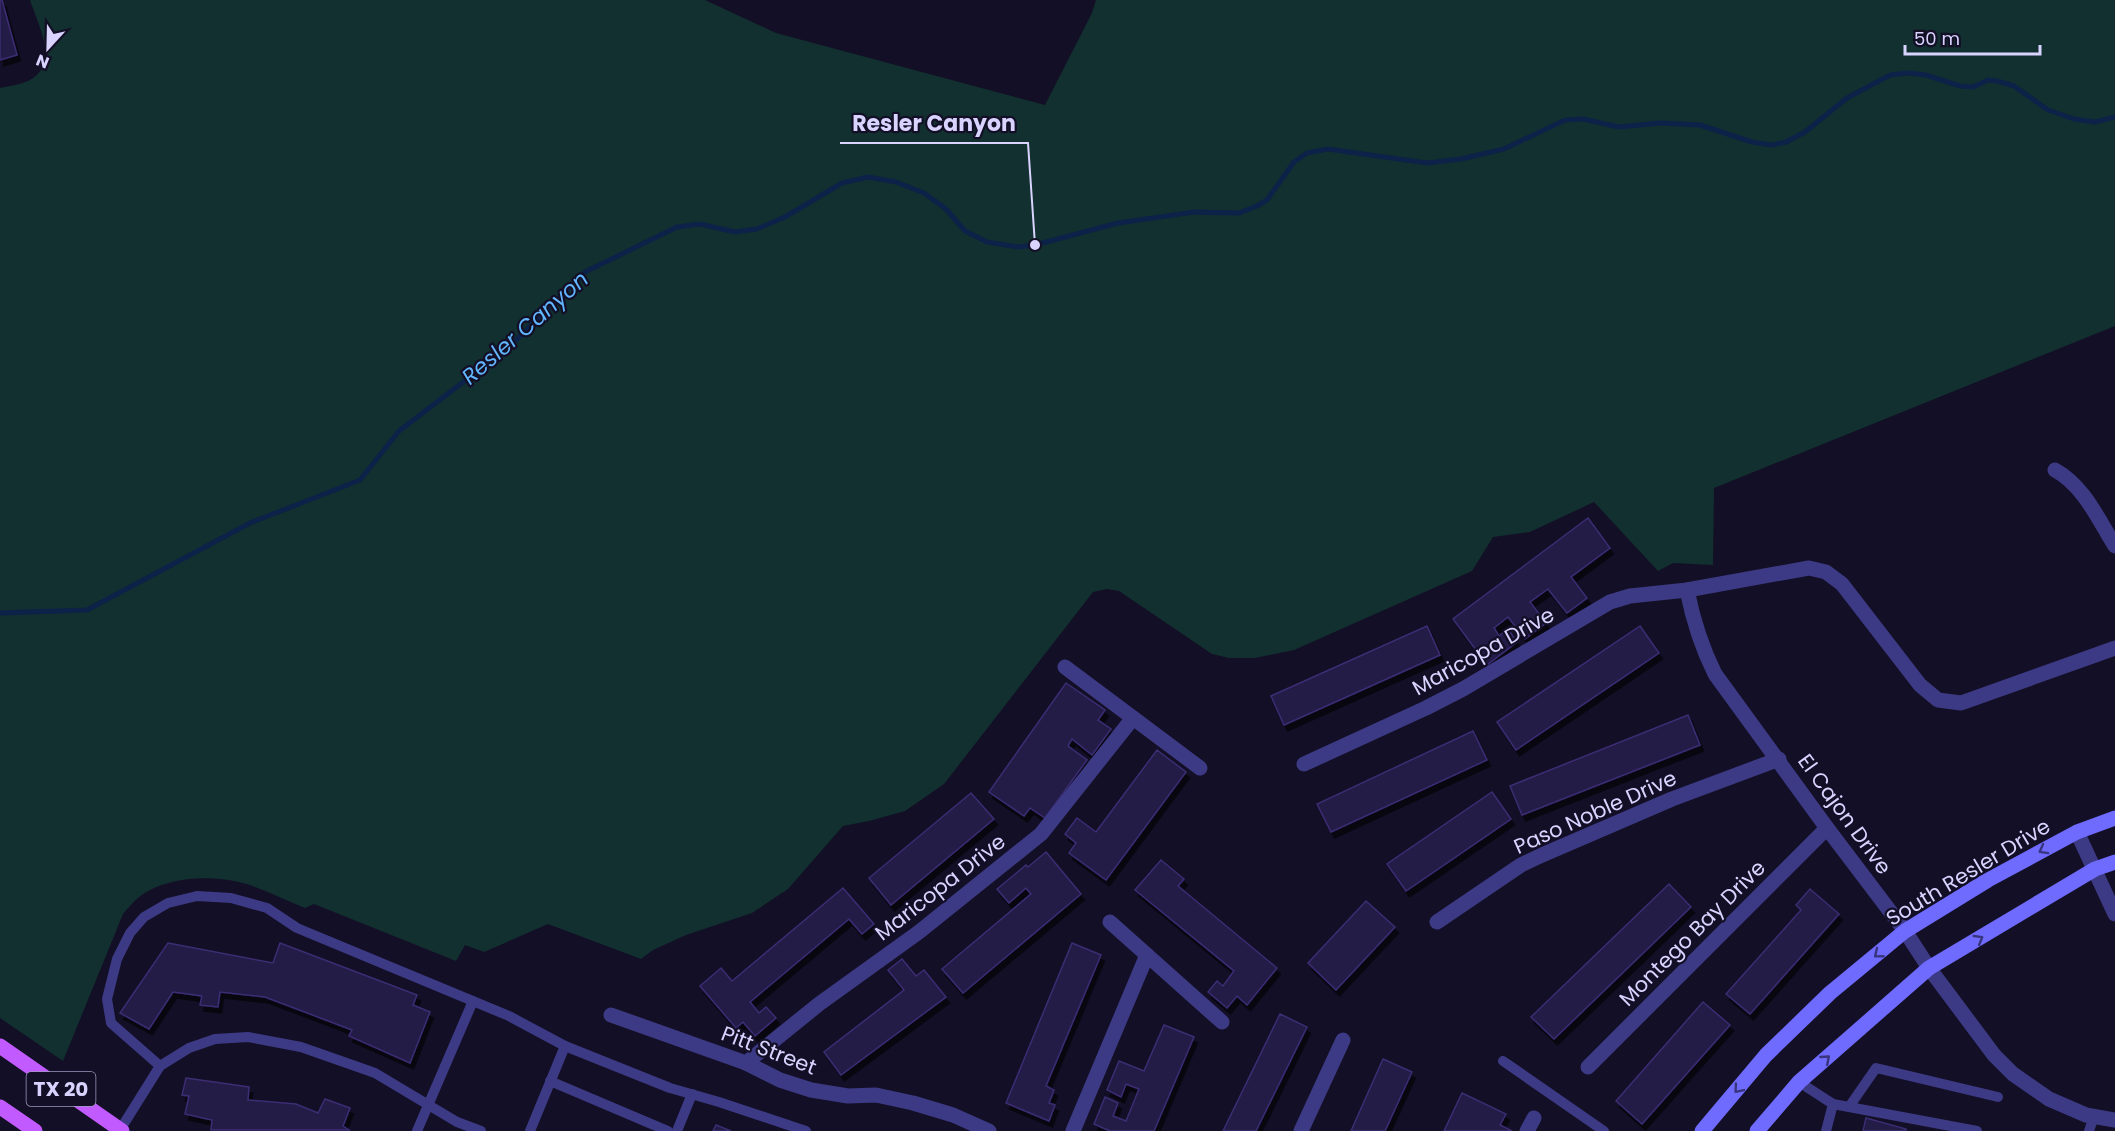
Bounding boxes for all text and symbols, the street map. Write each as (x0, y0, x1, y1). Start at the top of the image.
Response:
north arrow (18, 18, 78, 78)
scale bar (1905, 18, 2040, 56)
text: 50 m (1914, 26, 1960, 51)
text: N (33, 49, 52, 74)
callout: Resler Canyon (840, 103, 1028, 143)
text: Resler Canyon (852, 108, 1016, 139)
water label: Resler Canyon (455, 264, 595, 392)
street label: Maricopa Drive (1407, 600, 1559, 702)
street label: El Cajon Drive (1791, 748, 1899, 880)
street label: Paso Noble Drive (1509, 763, 1681, 861)
street label: South Resler Drive (1880, 811, 2056, 933)
street label: Maricopa Drive (869, 827, 1011, 947)
one-way arrow (2038, 843, 2049, 854)
street label: Montego Bay Drive (1612, 853, 1772, 1013)
one-way arrow (1973, 934, 1983, 946)
one-way arrow (1874, 946, 1885, 957)
street label: Pitt Street (717, 1019, 821, 1081)
one-way arrow (1819, 1055, 1830, 1066)
road number: TX 20 (26, 1072, 96, 1106)
one-way arrow (1734, 1082, 1745, 1093)

